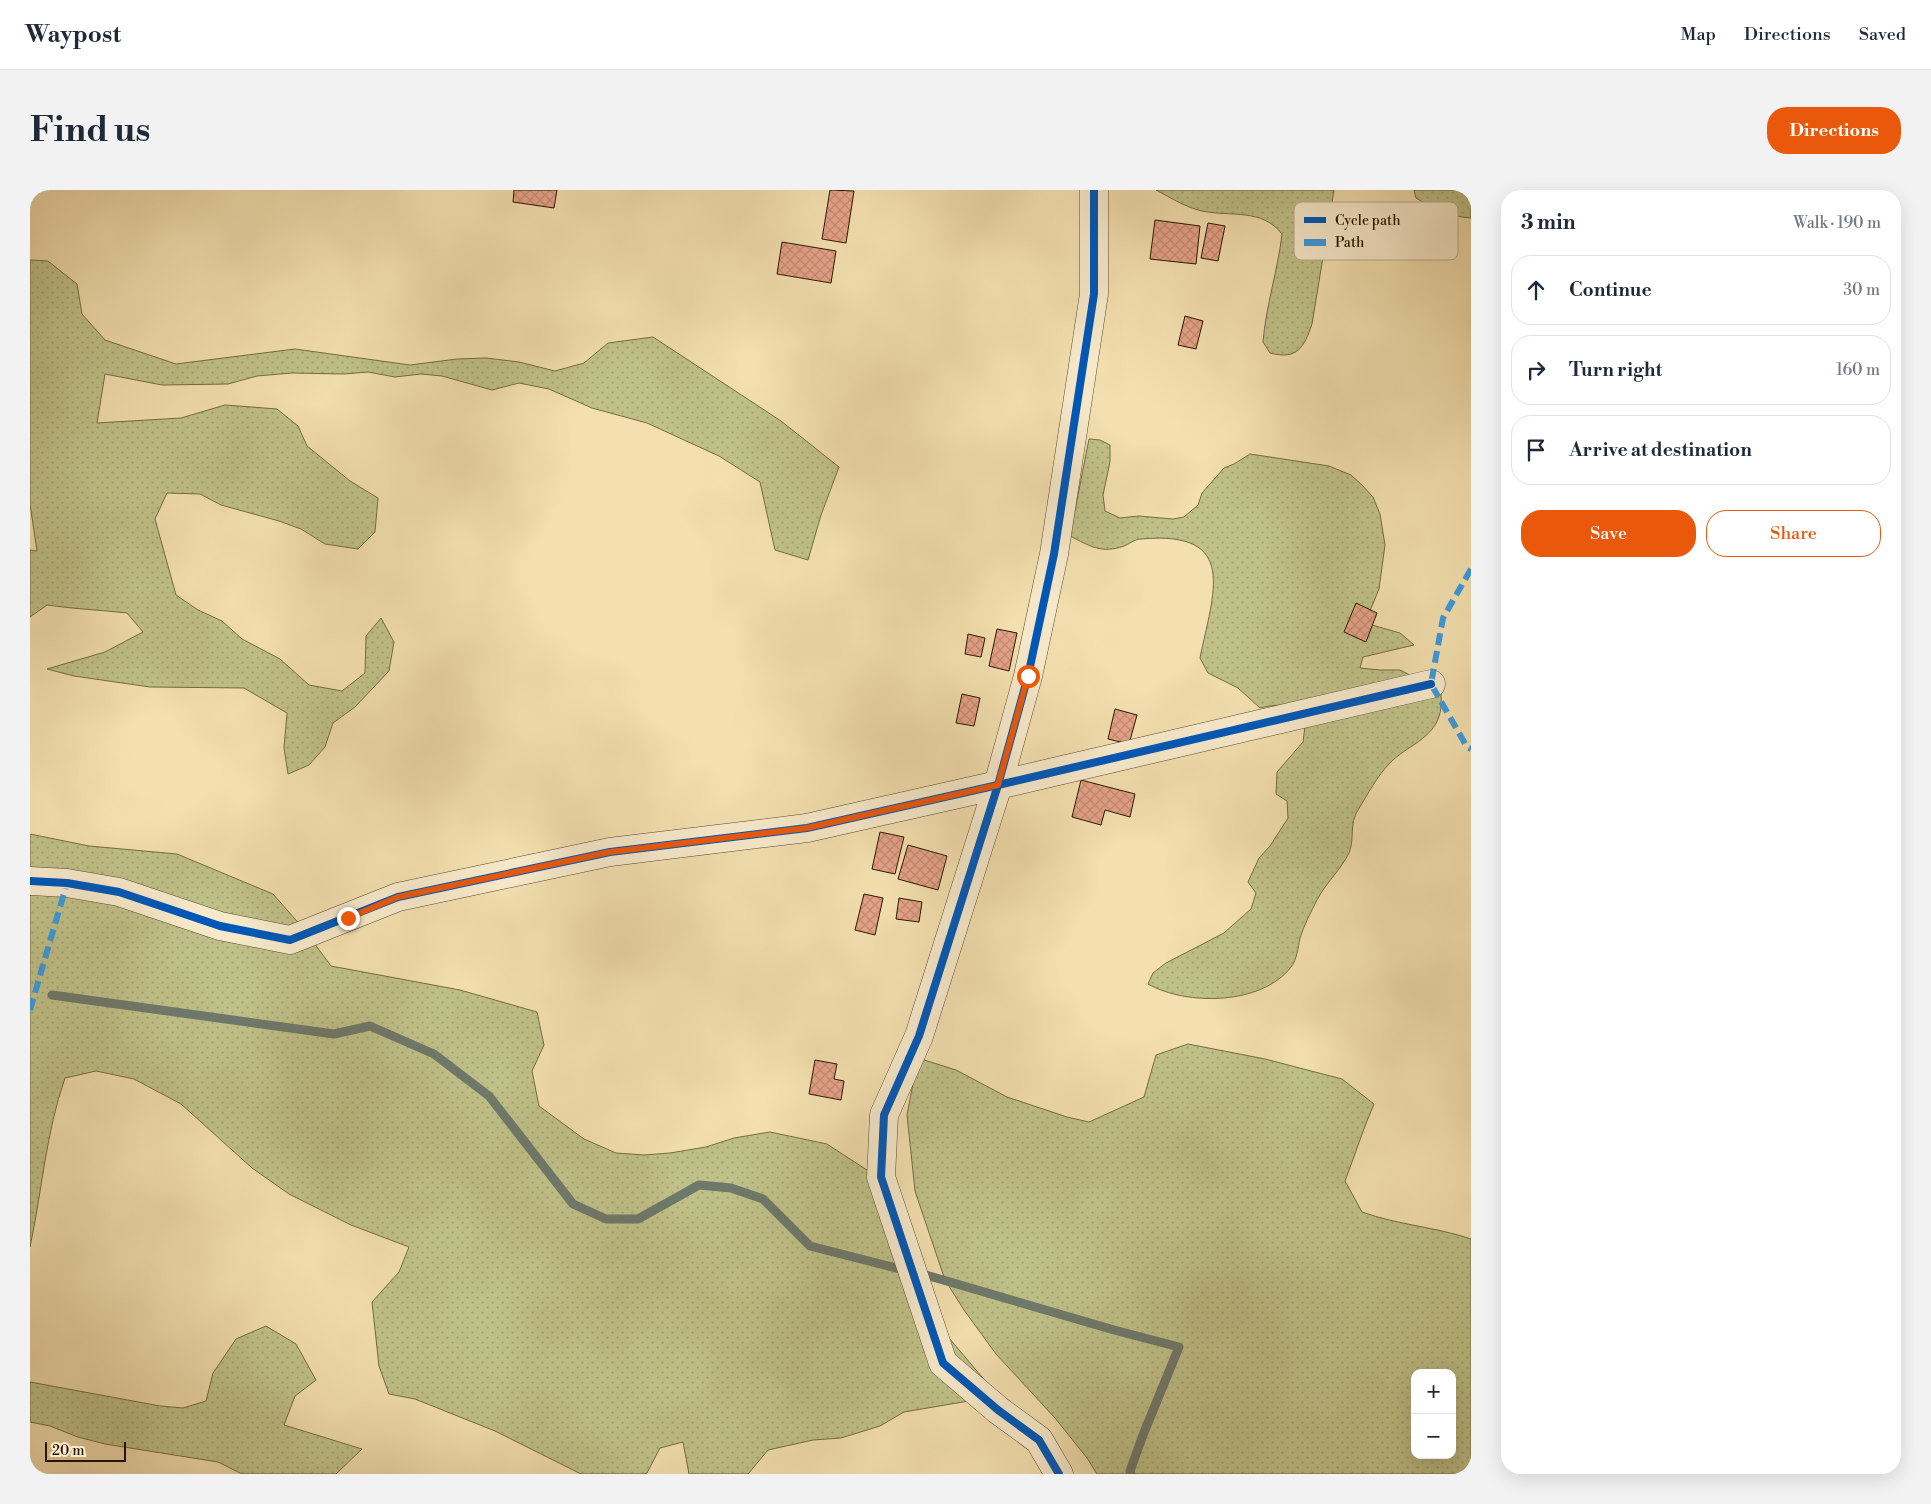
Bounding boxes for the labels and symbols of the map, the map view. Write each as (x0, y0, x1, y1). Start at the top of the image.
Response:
legend (1294, 202, 1458, 260)
text: Cycle path (1335, 212, 1401, 230)
text: Path (1335, 234, 1365, 252)
route start (1017, 665, 1040, 688)
route end (337, 907, 360, 930)
scale bar (45, 1439, 126, 1462)

